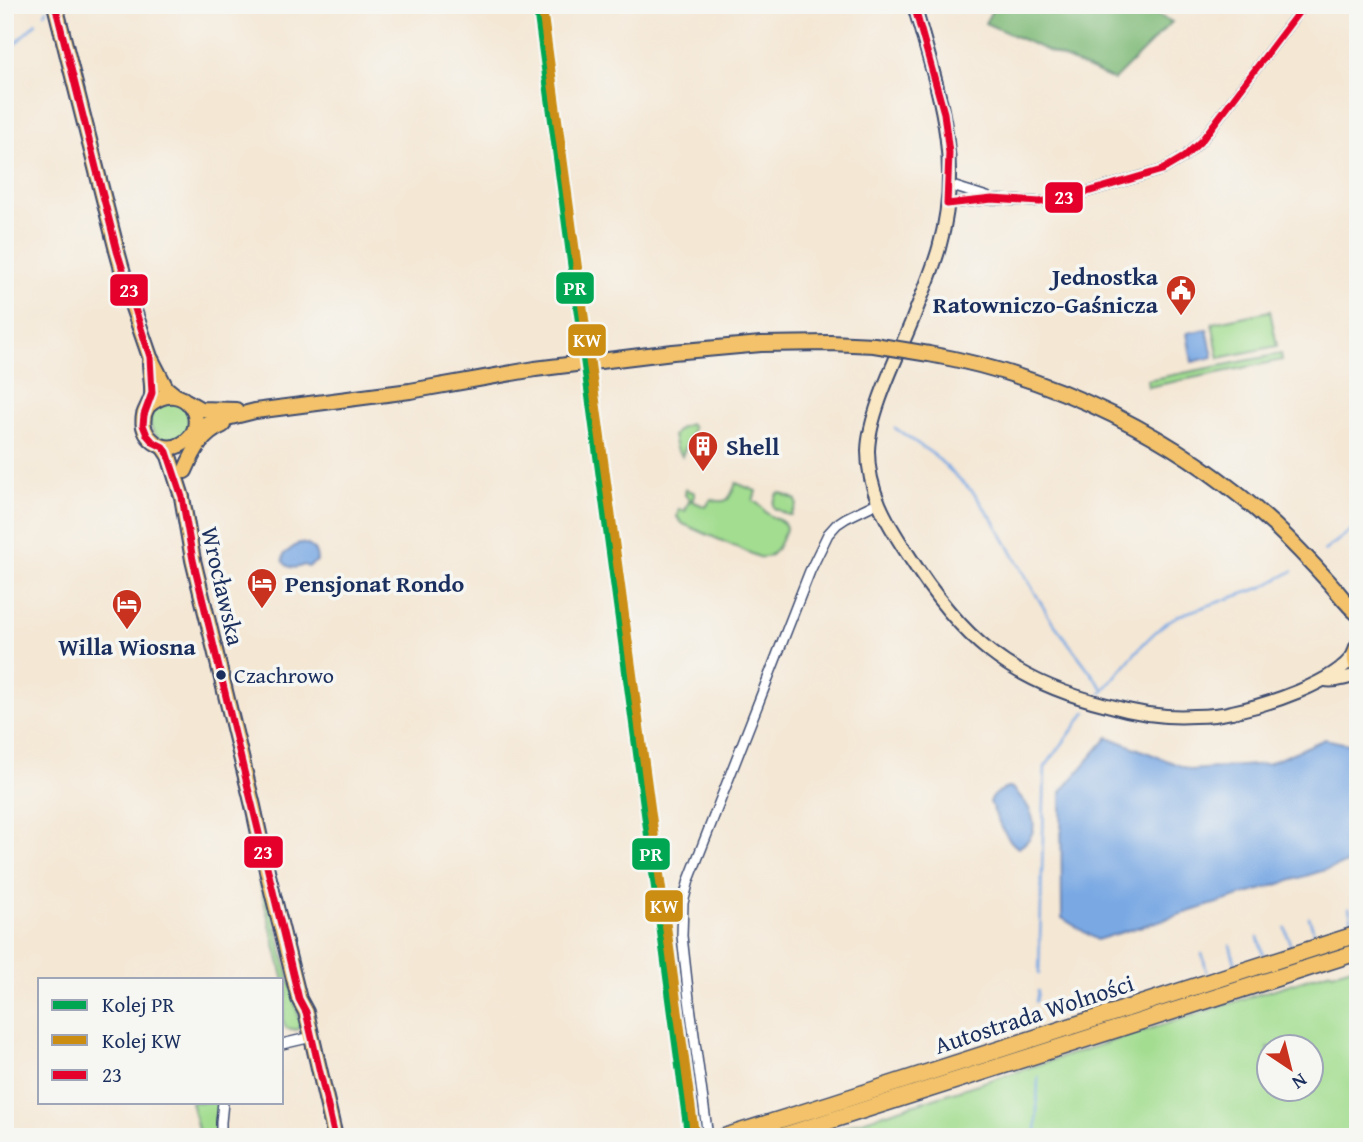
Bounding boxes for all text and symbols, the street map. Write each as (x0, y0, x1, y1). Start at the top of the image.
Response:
line badge: 23 (1044, 181, 1084, 214)
text: 23 (1054, 183, 1074, 211)
place label: Jednostka Ratowniczo-Gaśnicza (933, 259, 1159, 322)
line badge: PR (555, 271, 595, 305)
line badge: 23 (109, 273, 149, 307)
public building icon: Jednostka Ratowniczo-Gaśnicza (1164, 273, 1198, 317)
text: PR (564, 274, 587, 302)
text: 23 (119, 276, 139, 304)
line badge: KW (567, 323, 607, 357)
text: KW (573, 326, 602, 354)
building icon: Shell (686, 429, 720, 473)
place label: Shell (726, 429, 780, 464)
street label: Wrocławska (192, 523, 254, 649)
hotel icon: Pensjonat Rondo (245, 566, 279, 610)
place label: Pensjonat Rondo (285, 566, 465, 601)
hotel icon: Willa Wiosna (110, 587, 144, 631)
place label: Willa Wiosna (58, 629, 197, 664)
place label: Czachrowo (234, 659, 334, 691)
marker: Czachrowo (214, 668, 228, 682)
line badge: 23 (243, 835, 284, 869)
line badge: PR (631, 837, 671, 871)
text: 23 (253, 838, 273, 866)
text: PR (640, 840, 663, 868)
line badge: KW (644, 889, 684, 923)
text: KW (650, 892, 679, 920)
street label: Autostrada Wolności (930, 965, 1138, 1063)
legend (38, 978, 284, 1104)
text: Kolej PR (102, 989, 175, 1020)
text: Kolej KW (102, 1025, 182, 1056)
north arrow (1254, 1034, 1324, 1104)
text: 23 (102, 1059, 122, 1090)
text: N (1286, 1067, 1313, 1097)

